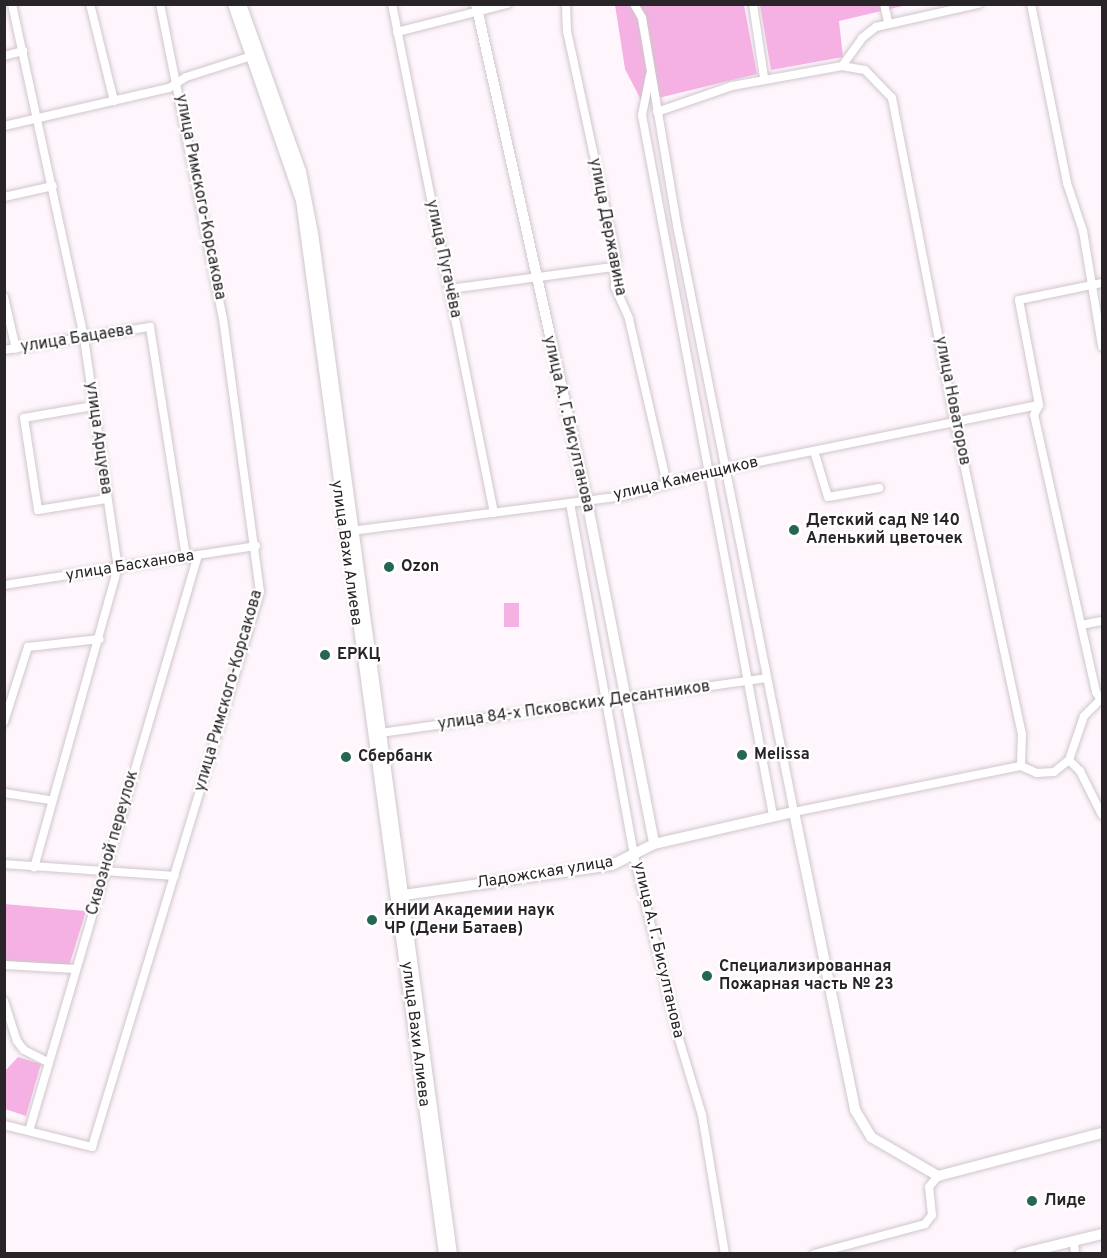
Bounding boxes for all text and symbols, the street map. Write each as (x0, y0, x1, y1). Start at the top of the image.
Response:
street label: улица Римского-Корсакова (171, 93, 229, 301)
street label: улица Державина (584, 157, 630, 297)
street label: улица Пугачёва (421, 198, 465, 320)
street label: улица Бацаева (19, 321, 135, 357)
street label: улица А. Г. Бисултанова (538, 334, 598, 514)
street label: улица Новаторов (930, 335, 974, 467)
street label: улица Арцуева (81, 380, 115, 496)
street label: улица Каменщиков (612, 453, 760, 505)
street label: улица Вахи Алиева (326, 479, 366, 627)
place label: Детский сад № 140 Аленький цветочек (806, 511, 963, 549)
marker: Детский сад № 140 Аленький цветочек (787, 523, 801, 537)
street label: улица Басханова (64, 546, 196, 586)
place label: Ozon (401, 557, 439, 577)
marker: Ozon (382, 560, 396, 574)
street label: улица Римского-Корсакова (191, 588, 267, 794)
place label: ЕРКЦ (337, 645, 381, 665)
marker: ЕРКЦ (318, 648, 332, 662)
street label: улица 84-х Псковских Десантников (437, 677, 711, 735)
place label: Melissa (754, 745, 810, 765)
place label: Сбербанк (358, 747, 433, 767)
marker: Melissa (735, 748, 749, 762)
marker: Сбербанк (339, 750, 353, 764)
street label: Сквозной переулок (83, 768, 143, 918)
street label: Ладожская улица (475, 853, 615, 893)
street label: улица А. Г. Бисултанова (628, 860, 688, 1040)
place label: КНИИ Академии наук ЧР (Дени Батаев) (384, 901, 556, 939)
marker: КНИИ Академии наук ЧР (Дени Батаев) (365, 913, 379, 927)
place label: Специализированная Пожарная часть № 23 (719, 957, 894, 995)
street label: улица Вахи Алиева (397, 960, 433, 1108)
marker: Специализированная Пожарная часть № 23 (700, 969, 714, 983)
place label: Лиде (1044, 1191, 1086, 1211)
marker: Лиде (1025, 1194, 1039, 1208)

